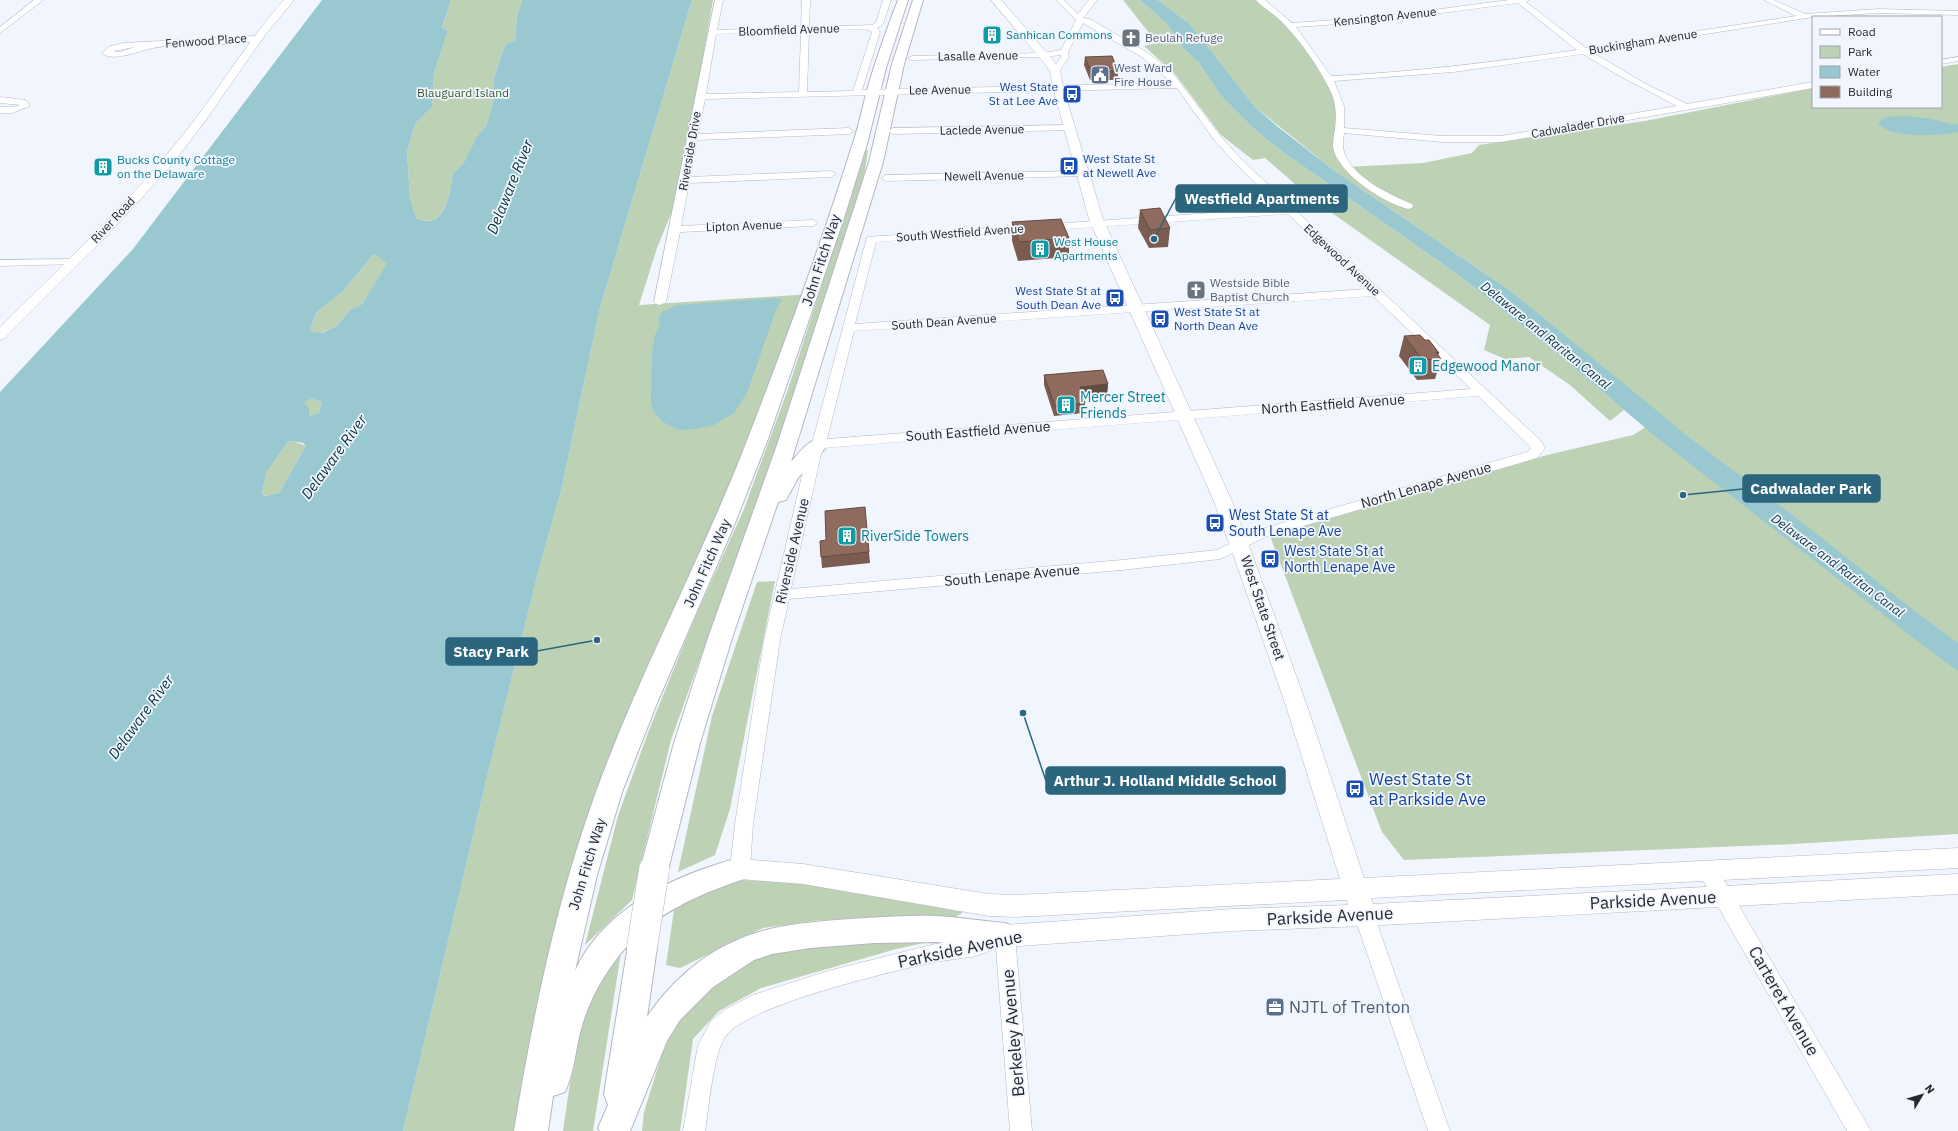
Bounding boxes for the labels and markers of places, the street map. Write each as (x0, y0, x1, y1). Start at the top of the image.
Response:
building icon: Sanhican Commons (981, 24, 1003, 46)
place label: Sanhican Commons (1006, 27, 1113, 42)
church icon: Beulah Refuge (1120, 27, 1142, 49)
place label: Beulah Refuge (1145, 30, 1224, 45)
place label: West Ward Fire House (1114, 60, 1172, 89)
public building icon: West Ward Fire House (1089, 64, 1111, 86)
place label: West State St at Lee Ave (989, 79, 1058, 108)
bus stop icon: West State St at Lee Ave (1061, 83, 1083, 105)
place label: West State St at Newell Ave (1083, 151, 1157, 180)
place label: Bucks County Cottage on the Delaware (117, 152, 236, 181)
bus stop icon: West State St at Newell Ave (1058, 155, 1080, 177)
building icon: Bucks County Cottage on the Delaware (92, 156, 114, 178)
callout: Westfield Apartments (1176, 185, 1347, 212)
place label: West House Apartments (1054, 234, 1119, 263)
building icon: West House Apartments (1029, 238, 1051, 260)
place label: Westside Bible Baptist Church (1210, 275, 1290, 304)
church icon: Westside Bible Baptist Church (1185, 279, 1207, 301)
place label: West State St at South Dean Ave (1015, 283, 1101, 312)
bus stop icon: West State St at South Dean Ave (1104, 287, 1126, 309)
place label: West State St at North Dean Ave (1174, 304, 1260, 333)
bus stop icon: West State St at North Dean Ave (1149, 308, 1171, 330)
building icon: Edgewood Manor (1407, 355, 1429, 377)
place label: Edgewood Manor (1432, 357, 1541, 375)
place label: Mercer Street Friends (1080, 388, 1166, 422)
building icon: Mercer Street Friends (1055, 394, 1077, 416)
callout: Cadwalader Park (1743, 475, 1880, 502)
place label: West State St at South Lenape Ave (1229, 506, 1342, 540)
bus stop icon: West State St at South Lenape Ave (1204, 512, 1226, 534)
building icon: RiverSide Towers (836, 525, 858, 547)
place label: RiverSide Towers (861, 527, 969, 545)
place label: West State St at North Lenape Ave (1284, 542, 1396, 576)
bus stop icon: West State St at North Lenape Ave (1259, 548, 1281, 570)
callout: Stacy Park (446, 638, 537, 665)
callout: Arthur J. Holland Middle School (1046, 767, 1285, 794)
place label: West State St at Parkside Ave (1369, 768, 1486, 810)
bus stop icon: West State St at Parkside Ave (1344, 778, 1366, 800)
office icon: NJTL of Trenton (1264, 996, 1286, 1018)
place label: NJTL of Trenton (1289, 996, 1410, 1018)

